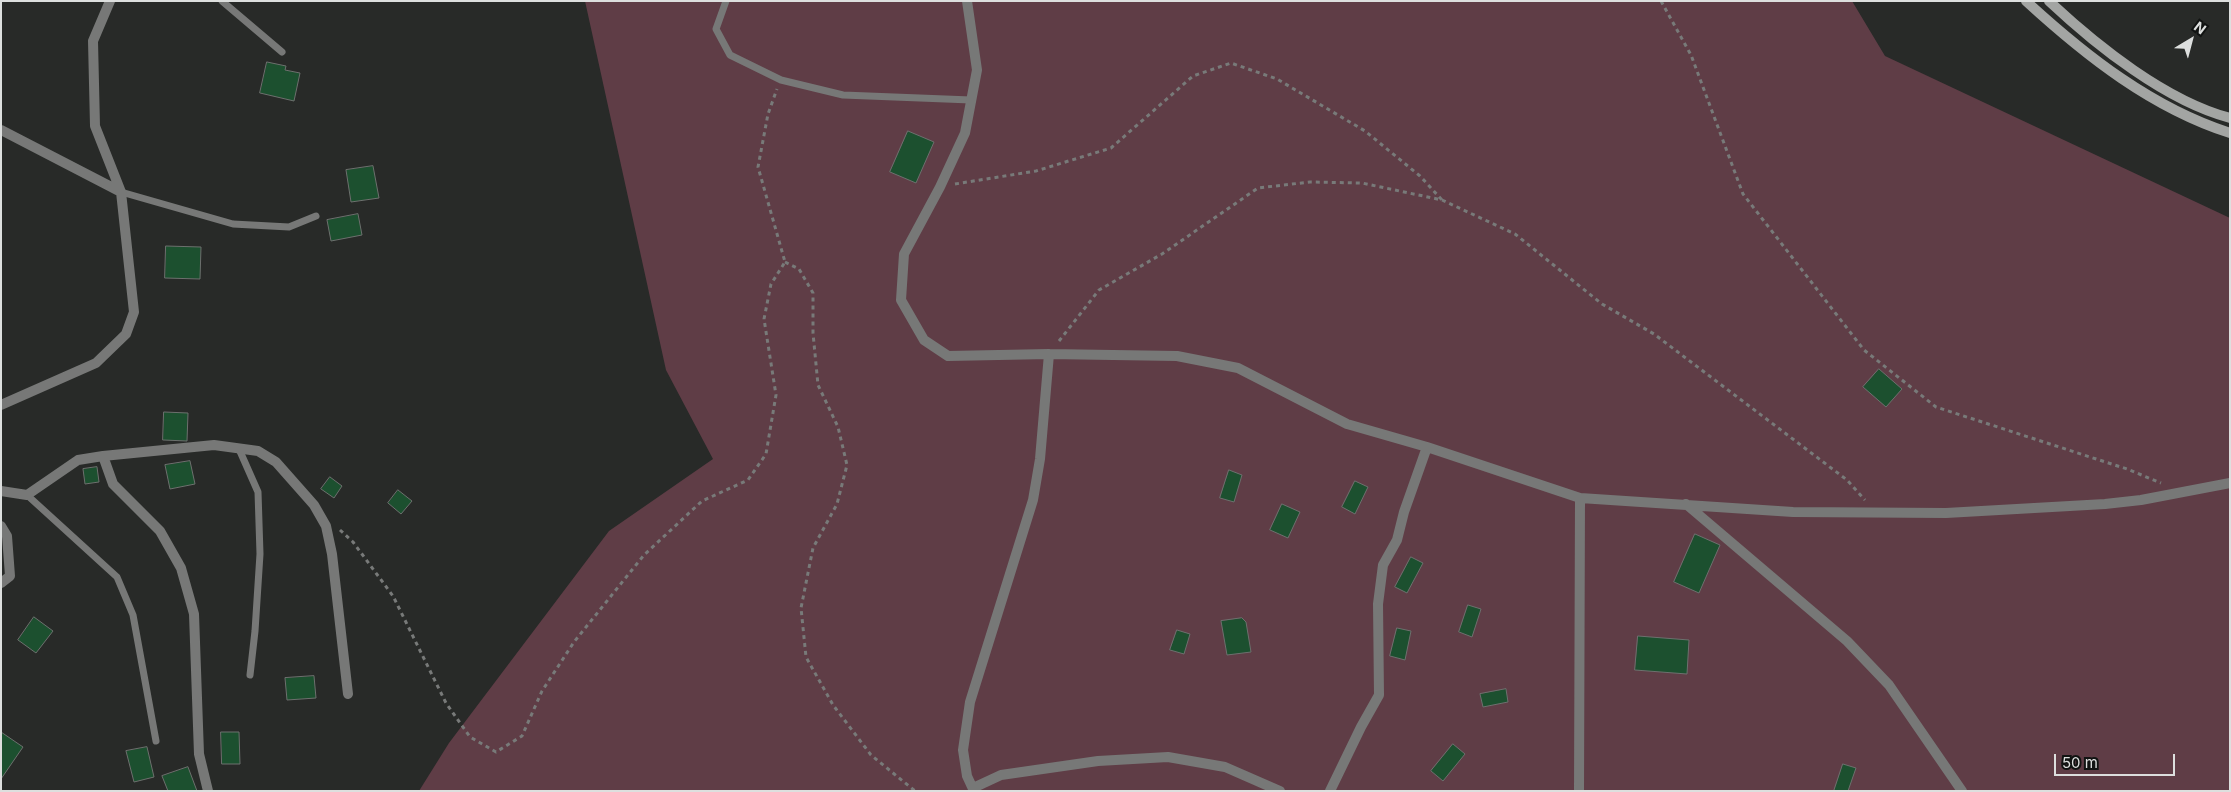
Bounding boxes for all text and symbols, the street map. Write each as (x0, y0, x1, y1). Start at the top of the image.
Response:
north arrow (2166, 15, 2216, 65)
text: N (2191, 18, 2210, 38)
scale bar (2056, 744, 2177, 776)
text: 50 m (2062, 753, 2098, 772)

